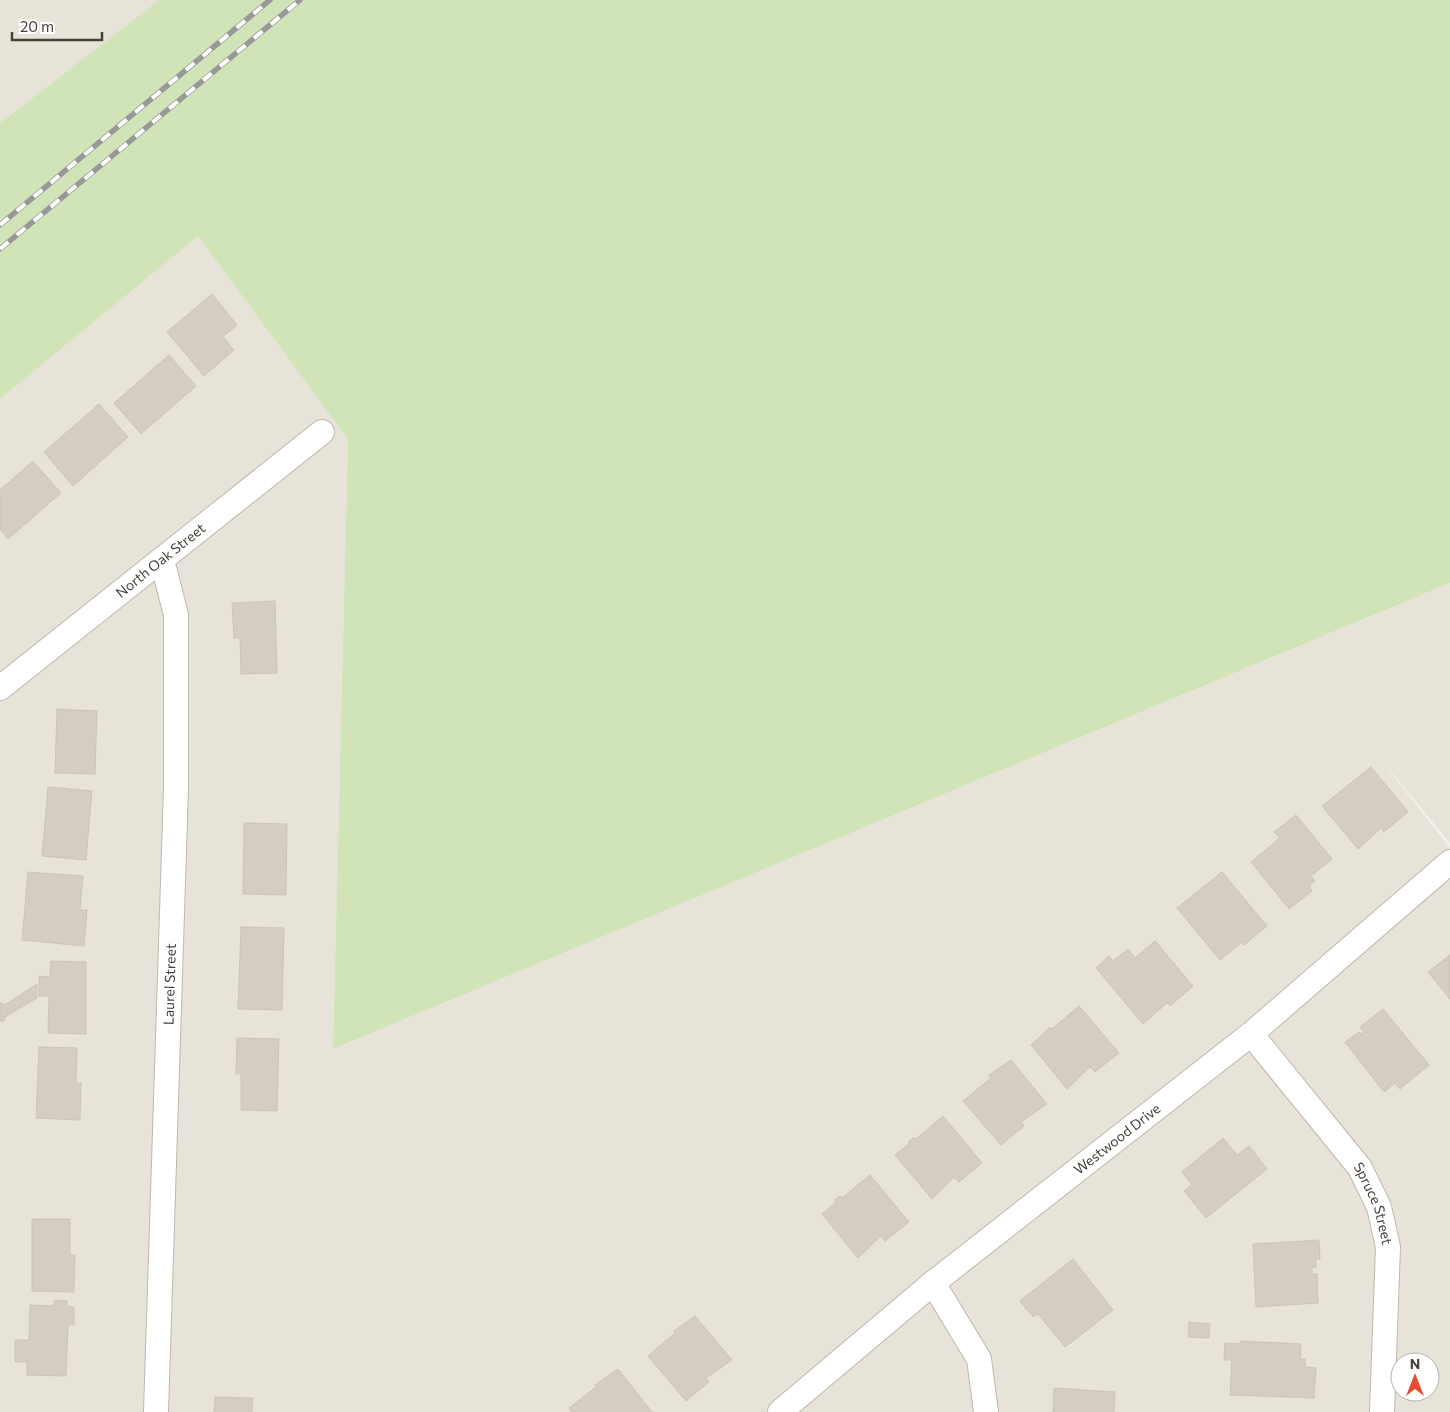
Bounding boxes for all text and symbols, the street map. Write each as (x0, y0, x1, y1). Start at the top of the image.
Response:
scale bar (12, 10, 102, 42)
text: 20 m (20, 17, 54, 35)
street label: North Oak Street (112, 519, 209, 601)
street label: Laurel Street (159, 943, 179, 1025)
street label: Westwood Drive (1070, 1099, 1163, 1178)
street label: Spruce Street (1351, 1158, 1396, 1246)
north arrow (1390, 1352, 1440, 1402)
text: N (1410, 1355, 1420, 1372)

